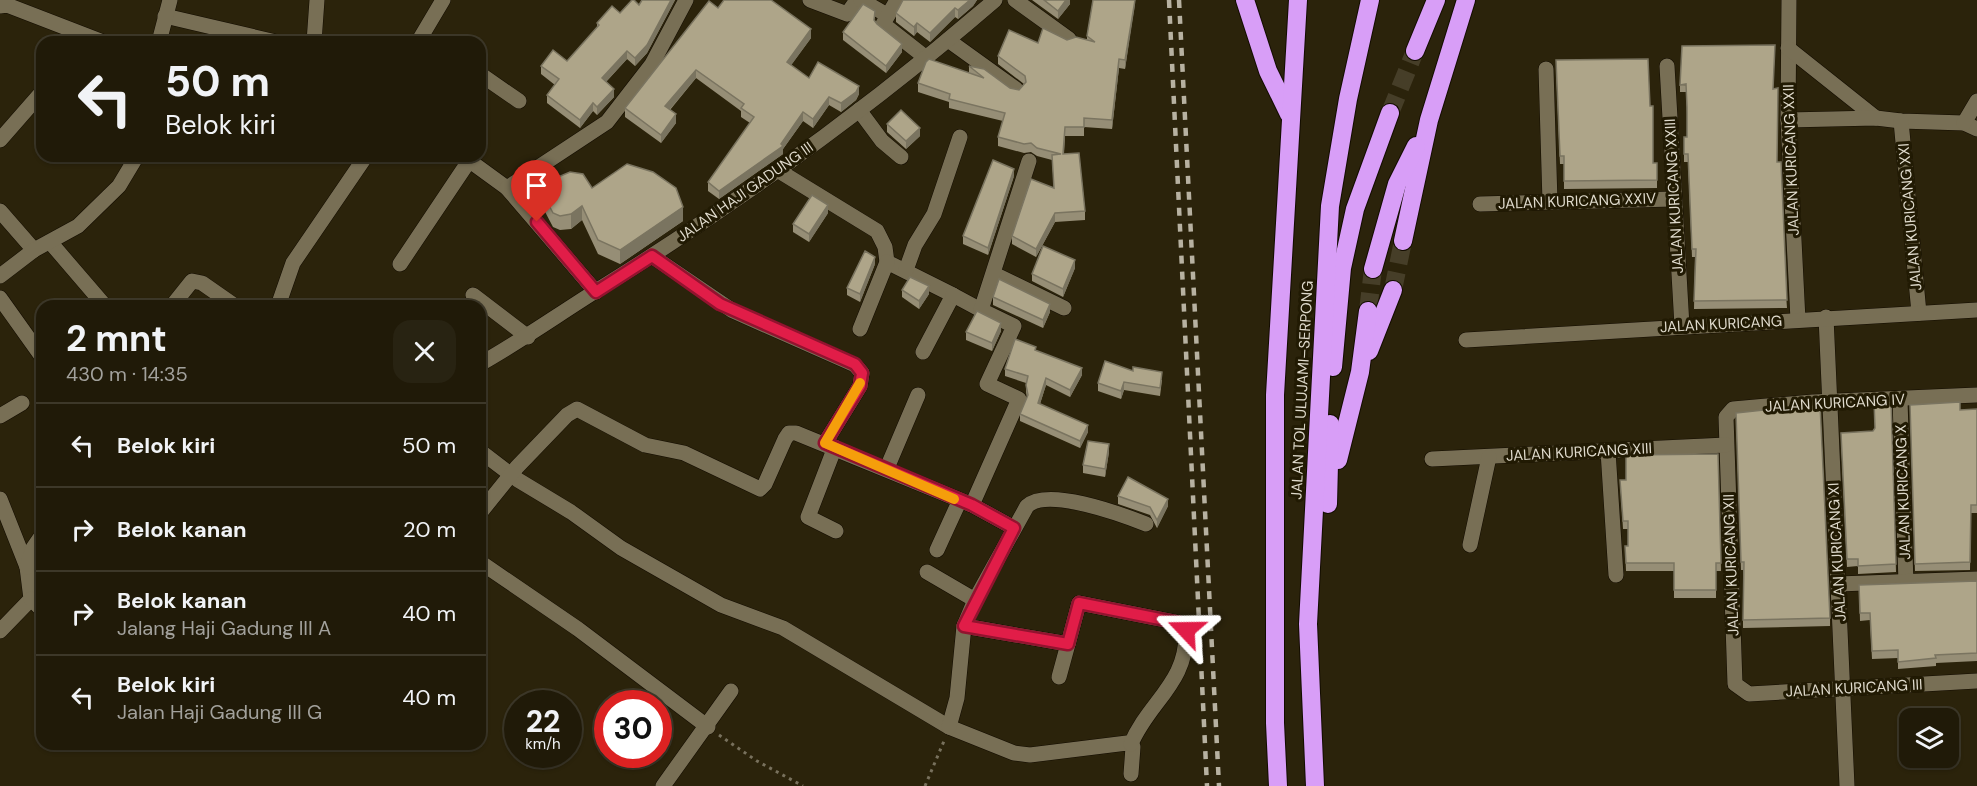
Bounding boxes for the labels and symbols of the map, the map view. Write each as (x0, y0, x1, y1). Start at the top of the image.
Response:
street label: JALAN KURICANG XXII (1778, 84, 1804, 236)
street label: JALAN KURICANG XXIII (1660, 118, 1688, 274)
street label: JALAN HAJI GADUNG III (673, 137, 817, 247)
street label: JALAN KURICANG XXI (1894, 142, 1926, 292)
pin (511, 160, 562, 222)
street label: JALAN KURICANG XXIV (1498, 188, 1656, 214)
street label: JALAN TOL ULUJAMI–SERPONG (1286, 280, 1318, 500)
street label: JALAN KURICANG (1659, 311, 1783, 337)
street label: JALAN KURICANG IV (1765, 389, 1905, 417)
street label: JALAN KURICANG X (1891, 424, 1915, 560)
street label: JALAN KURICANG XIII (1506, 438, 1652, 466)
street label: JALAN KURICANG XI (1823, 482, 1851, 622)
street label: JALAN KURICANG XII (1719, 493, 1743, 637)
position arrow (1154, 598, 1218, 662)
street label: JALAN KURICANG III (1785, 674, 1923, 702)
speed limit sign: 30 (594, 690, 672, 768)

